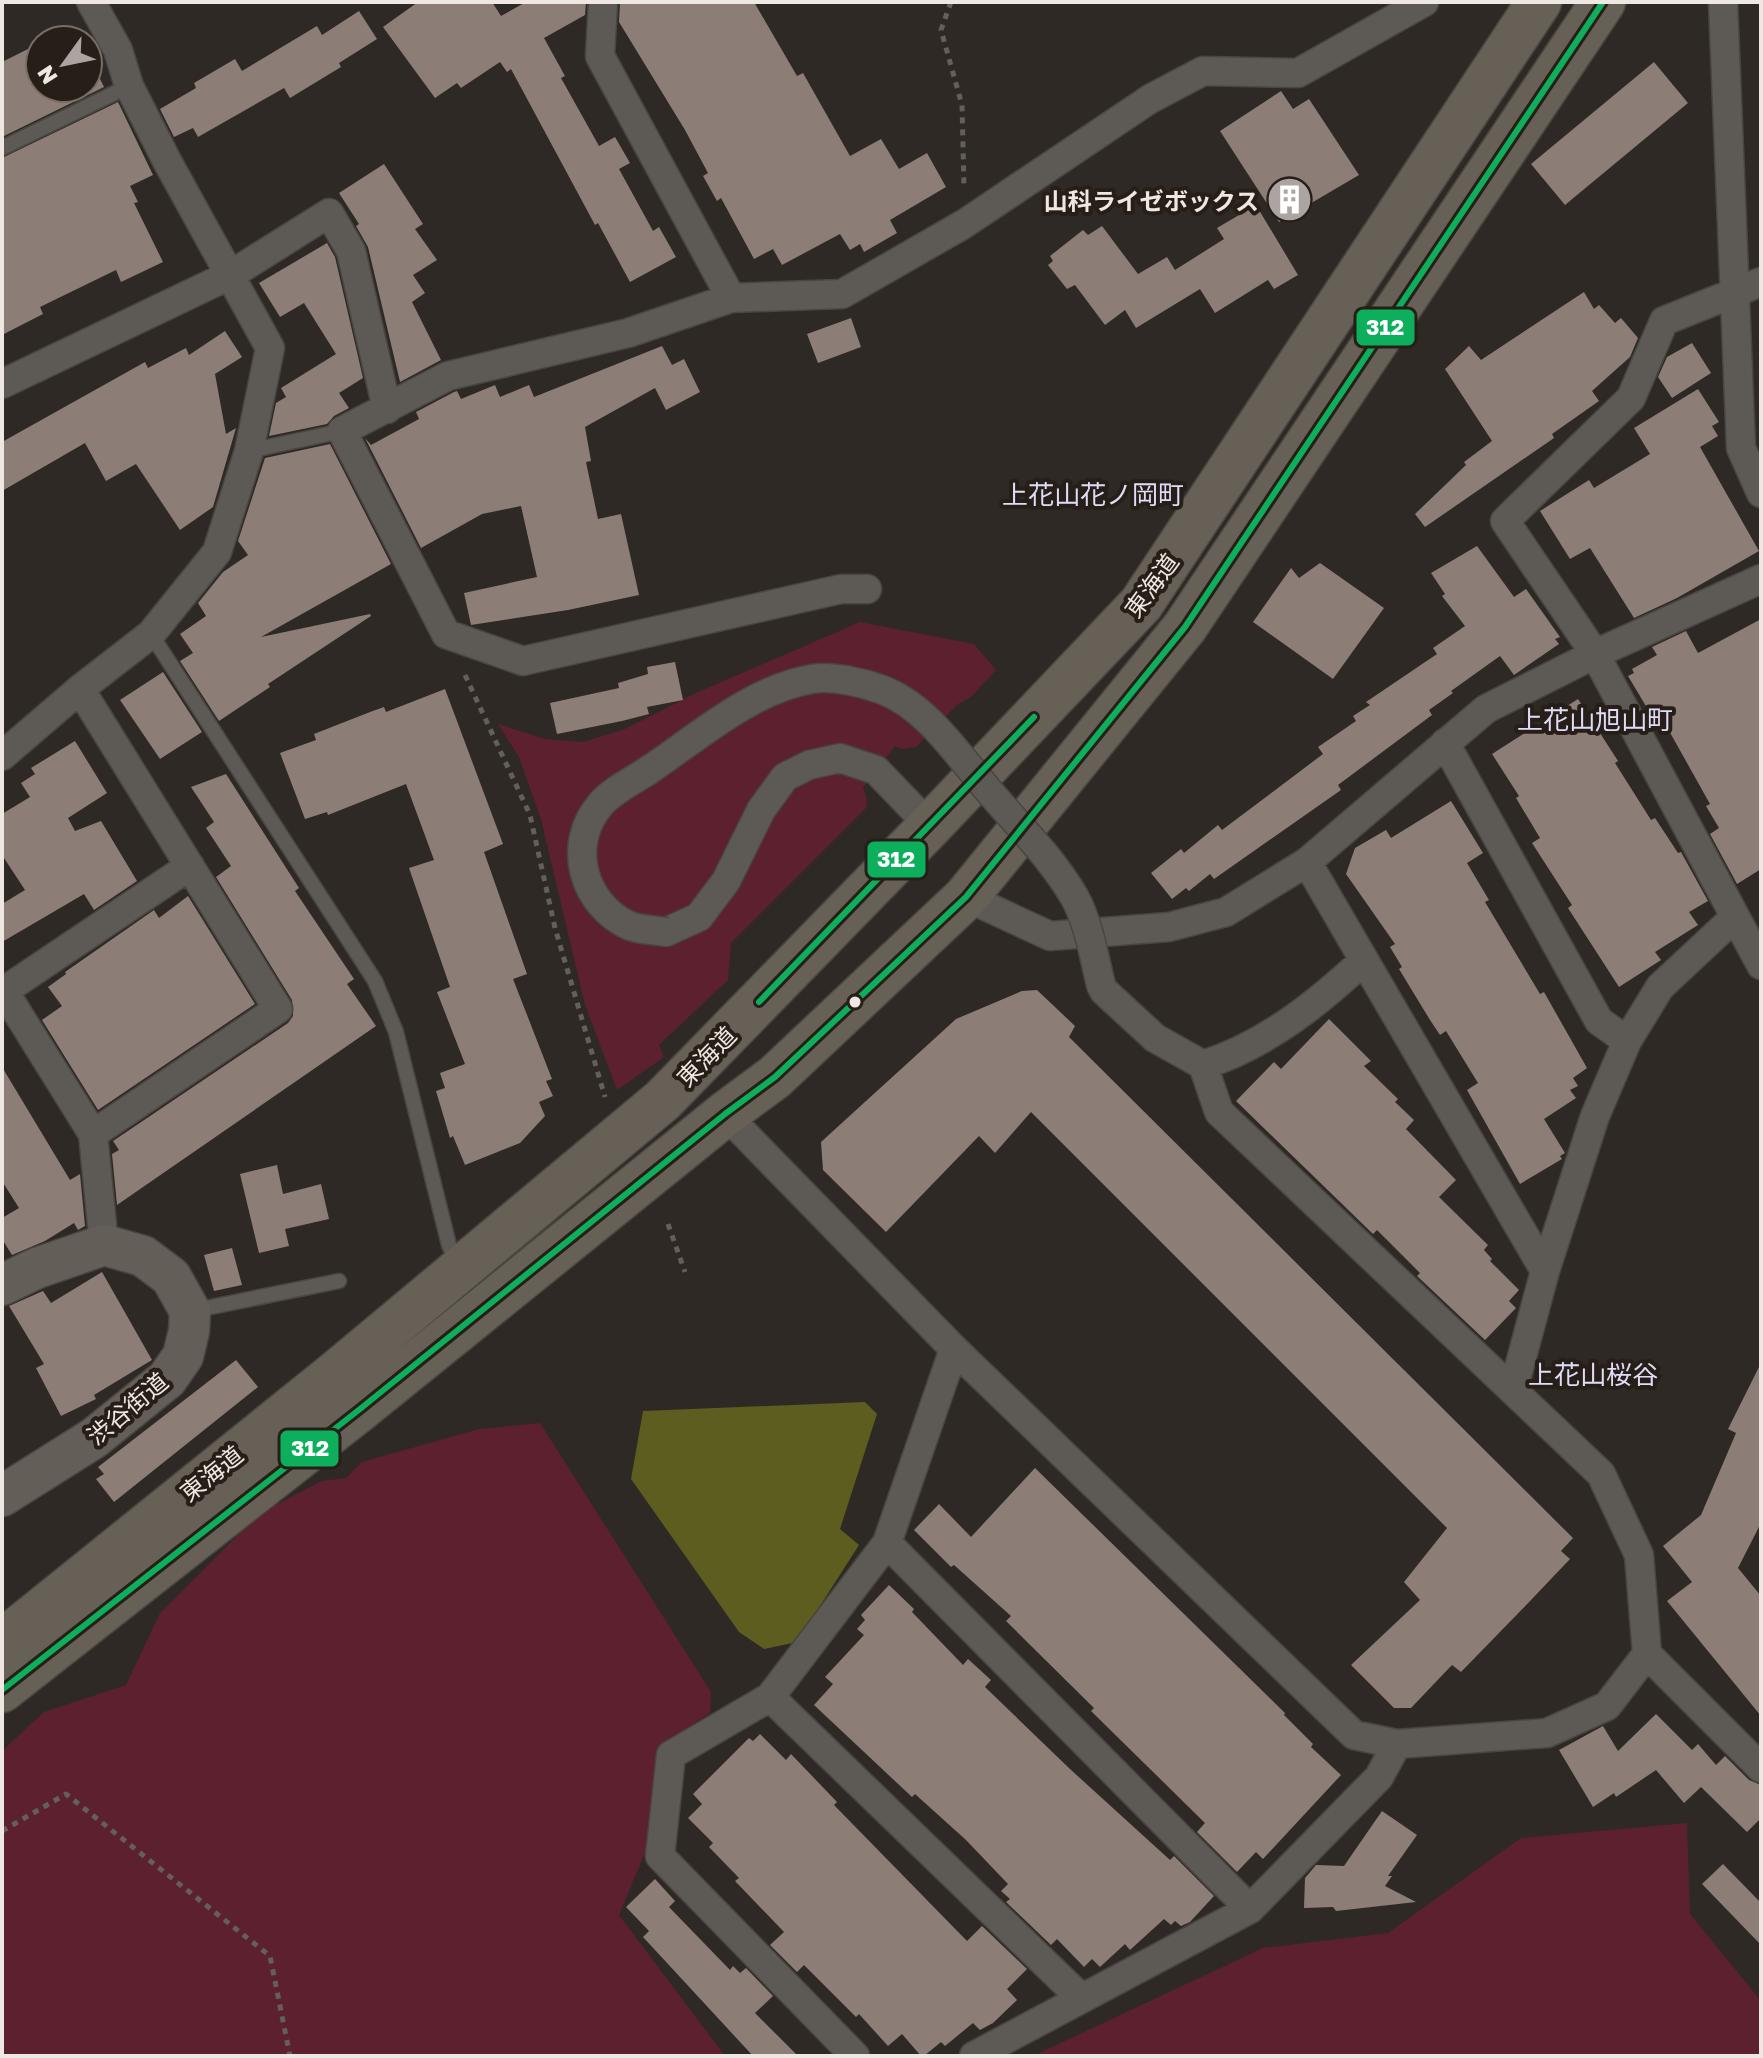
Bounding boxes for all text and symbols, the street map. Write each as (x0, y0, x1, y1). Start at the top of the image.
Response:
north arrow (24, 24, 104, 104)
text: N (31, 61, 63, 90)
building icon: 山科ライゼボックス (1266, 176, 1314, 224)
place label: 山科ライゼボックス (1044, 186, 1259, 215)
line badge: 312 (1355, 308, 1416, 347)
text: 312 (1366, 313, 1404, 340)
district label: 上花山花ノ岡町 (1002, 479, 1184, 510)
street label: 東海道 (1118, 547, 1184, 623)
district label: 上花山旭山町 (1517, 704, 1673, 735)
line badge: 312 (866, 840, 927, 879)
text: 312 (877, 845, 915, 872)
unlabelled marker (847, 994, 863, 1010)
street label: 東海道 (671, 1020, 741, 1092)
district label: 上花山桜谷 (1528, 1359, 1658, 1390)
street label: 渋谷街道 (81, 1366, 173, 1450)
line badge: 312 (279, 1429, 340, 1468)
text: 312 (291, 1434, 329, 1461)
street label: 東海道 (174, 1439, 248, 1507)

